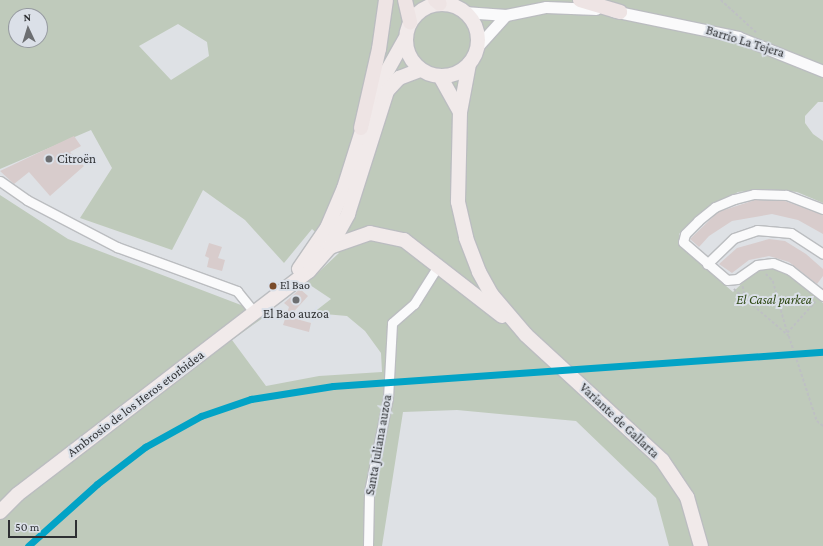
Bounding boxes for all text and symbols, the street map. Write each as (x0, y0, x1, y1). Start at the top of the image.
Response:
north arrow (8, 8, 48, 48)
text: N (23, 11, 31, 23)
street label: Barrio La Tejera (704, 23, 786, 61)
place label: Citroën (57, 151, 96, 167)
marker: Citroën (44, 154, 54, 164)
place label: El Bao (280, 279, 310, 293)
marker: El Bao (268, 281, 278, 291)
park label: El Casal parkea (736, 292, 812, 308)
marker: El Bao auzoa (291, 295, 301, 305)
place label: El Bao auzoa (263, 306, 329, 322)
street label: Ambrosio de los Heros etorbidea (65, 347, 207, 461)
street label: Variante de Gallarta (576, 380, 662, 462)
street label: Santa Juliana auzoa (362, 394, 396, 496)
scale bar (10, 512, 79, 538)
text: 50 m (15, 520, 39, 534)

